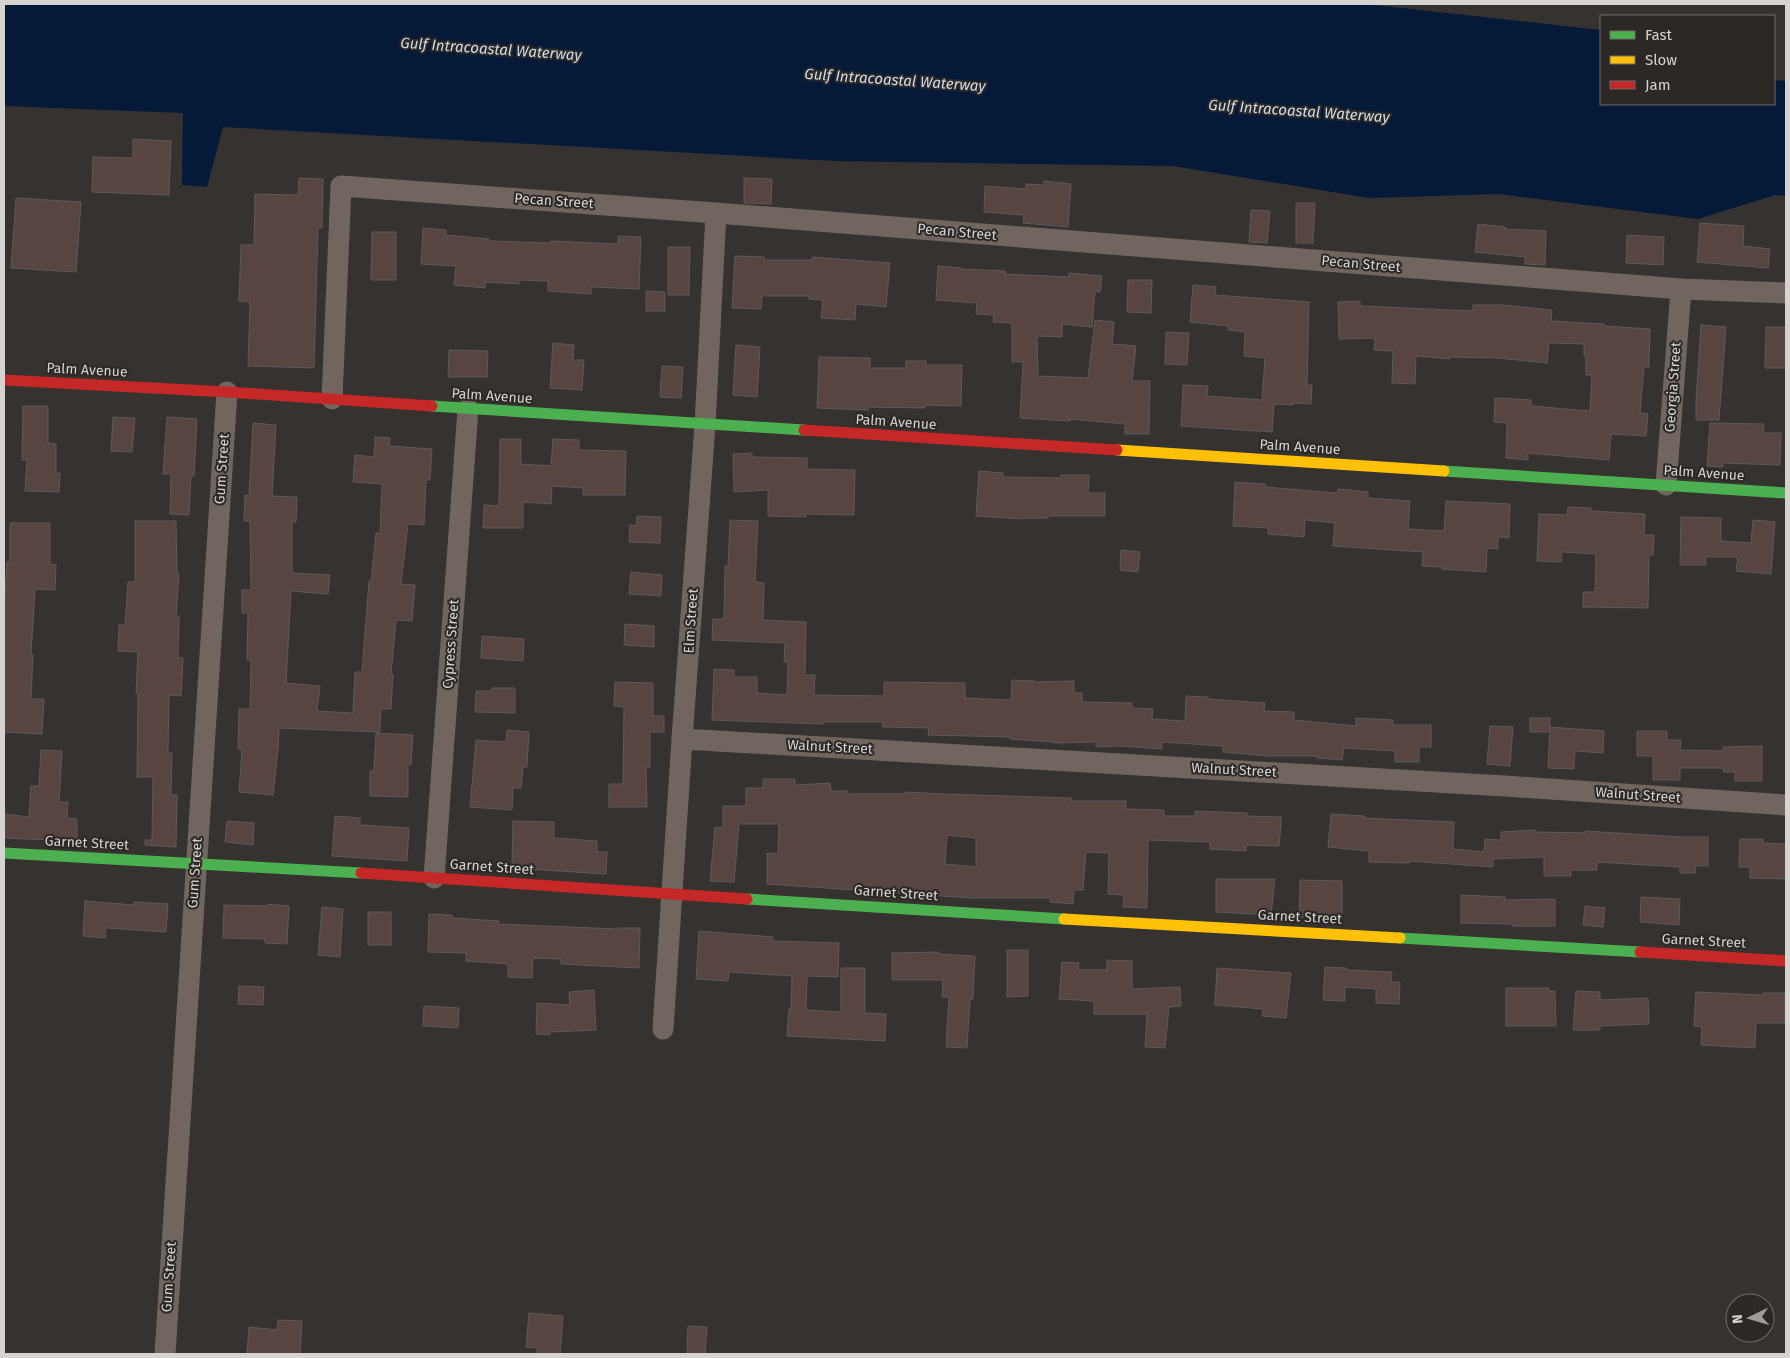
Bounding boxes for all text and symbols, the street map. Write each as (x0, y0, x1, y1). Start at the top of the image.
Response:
legend (1600, 15, 1775, 105)
text: Fast (1645, 26, 1672, 44)
water label: Gulf Intracoastal Waterway (400, 34, 583, 64)
text: Slow (1645, 51, 1677, 69)
water label: Gulf Intracoastal Waterway (804, 65, 987, 95)
text: Jam (1645, 76, 1671, 94)
water label: Gulf Intracoastal Waterway (1208, 96, 1391, 126)
street label: Pecan Street (514, 190, 595, 212)
street label: Pecan Street (917, 220, 998, 244)
street label: Pecan Street (1321, 252, 1402, 276)
street label: Georgia Street (1661, 340, 1685, 433)
street label: Palm Avenue (46, 359, 128, 381)
street label: Palm Avenue (451, 385, 533, 407)
street label: Palm Avenue (855, 411, 937, 433)
street label: Gum Street (211, 432, 233, 505)
street label: Palm Avenue (1259, 436, 1341, 458)
street label: Palm Avenue (1663, 462, 1745, 484)
street label: Elm Street (680, 587, 702, 654)
street label: Cypress Street (439, 598, 463, 689)
street label: Walnut Street (787, 736, 874, 758)
street label: Walnut Street (1191, 759, 1278, 781)
street label: Walnut Street (1595, 784, 1682, 807)
street label: Garnet Street (44, 832, 131, 854)
street label: Gum Street (184, 836, 206, 909)
street label: Garnet Street (449, 856, 536, 878)
street label: Garnet Street (853, 882, 940, 904)
street label: Garnet Street (1257, 906, 1344, 928)
street label: Garnet Street (1661, 930, 1748, 952)
street label: Gum Street (158, 1240, 180, 1313)
north arrow (1725, 1293, 1775, 1343)
text: N (1729, 1314, 1746, 1324)

